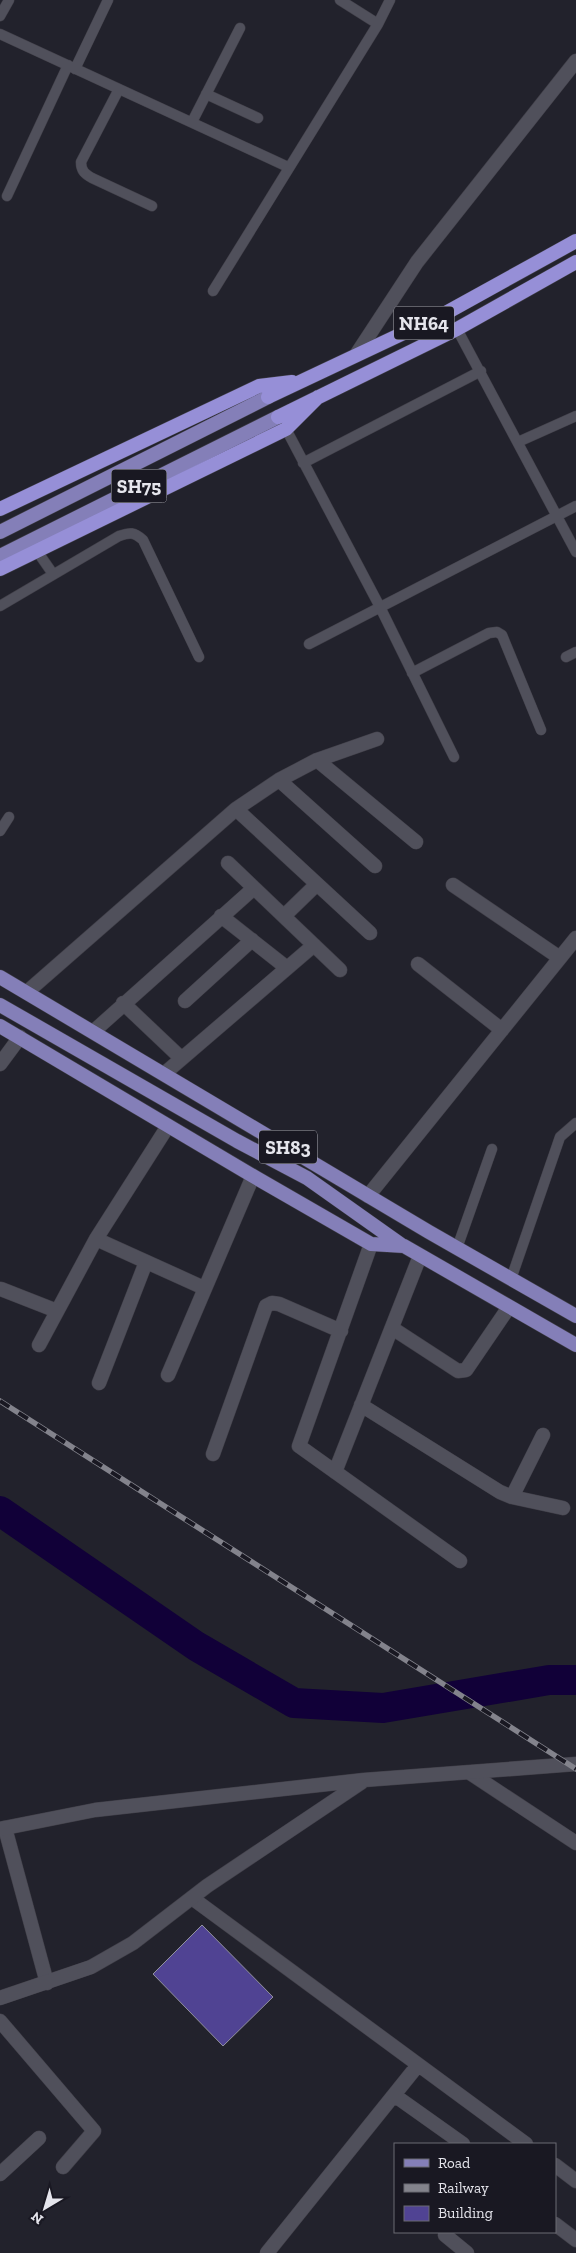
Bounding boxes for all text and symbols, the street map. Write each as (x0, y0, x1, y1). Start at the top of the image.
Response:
road number: NH64 (394, 306, 454, 339)
road number: SH75 (112, 470, 166, 502)
road number: SH83 (259, 1130, 317, 1164)
legend (394, 2143, 556, 2233)
text: Road (438, 2154, 471, 2172)
text: Railway (438, 2179, 489, 2197)
north arrow (20, 2183, 70, 2233)
text: Building (438, 2204, 493, 2222)
text: N (28, 2208, 47, 2228)

